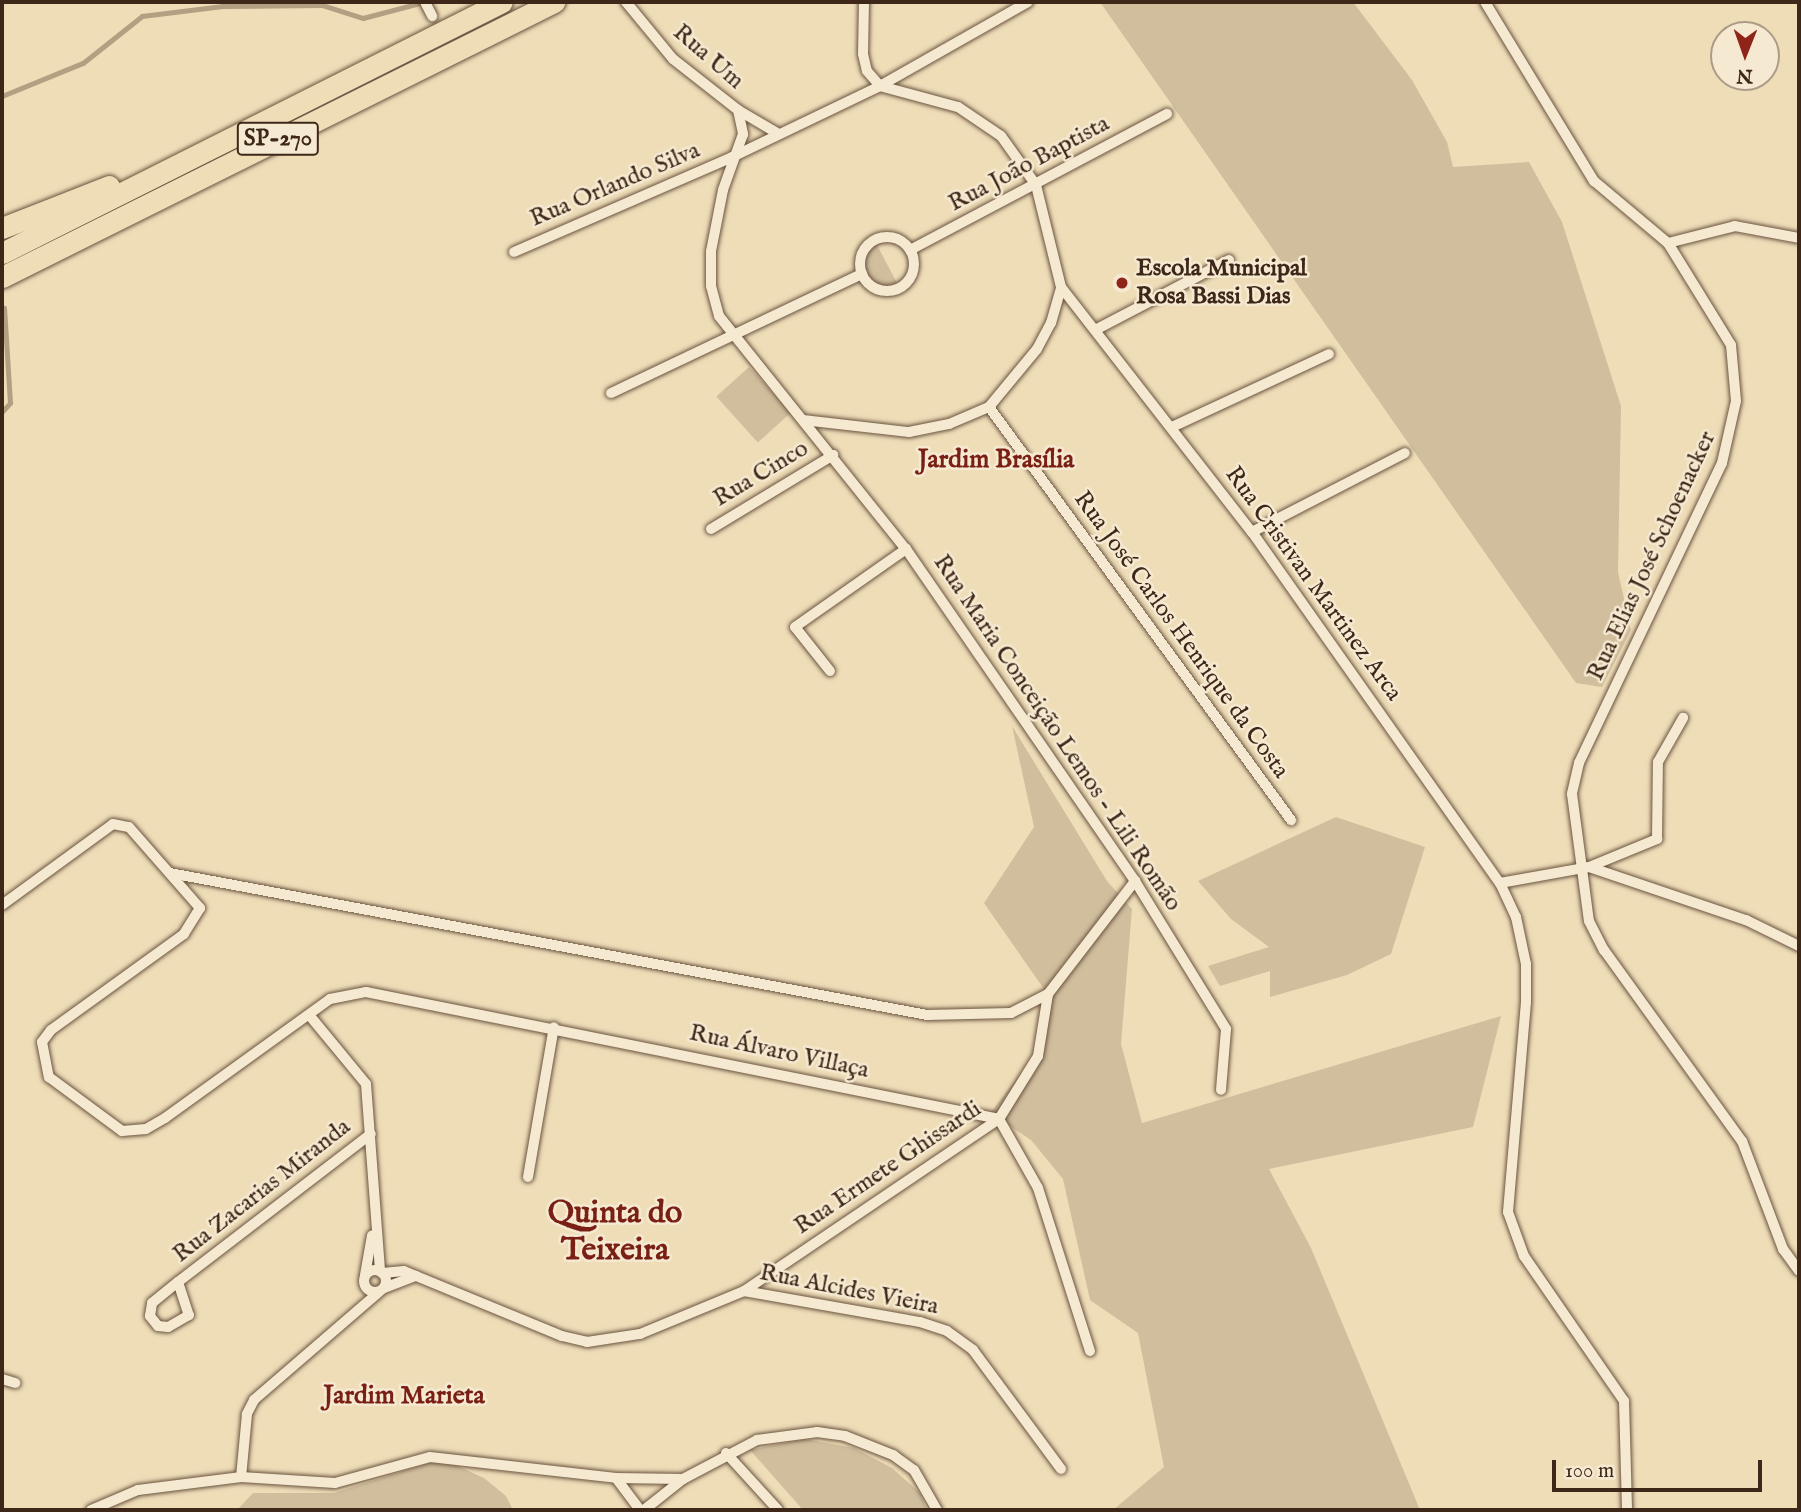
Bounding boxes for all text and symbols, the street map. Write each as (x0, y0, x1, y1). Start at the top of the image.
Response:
street label: Rua Um (667, 18, 749, 96)
north arrow (1710, 21, 1780, 91)
text: N (1736, 63, 1753, 87)
street label: Rua João Baptista (944, 110, 1114, 218)
road number: SP-270 (236, 120, 320, 158)
street label: Rua Orlando Silva (526, 136, 704, 234)
place label: Escola Municipal Rosa Bassi Dias (1136, 255, 1307, 311)
marker: Escola Municipal Rosa Bassi Dias (1114, 275, 1130, 291)
street label: Rua Elias José Schoenacker (1582, 427, 1722, 685)
street label: Rua Cinco (708, 434, 814, 514)
district label: Jardim Brasília (918, 444, 1074, 476)
street label: Rua Cristivan Martinez Arca (1218, 461, 1408, 707)
street label: Rua José Carlos Henrique da Costa (1067, 486, 1295, 784)
street label: Rua Maria Conceição Lemos - Lili Romão (927, 549, 1187, 917)
street label: Rua Álvaro Villaça (687, 1019, 871, 1085)
street label: Rua Ermete Ghissardi (789, 1095, 987, 1241)
street label: Rua Zacarias Miranda (167, 1113, 357, 1269)
district label: Quinta do Teixeira (548, 1196, 682, 1271)
street label: Rua Alcides Vieira (757, 1259, 941, 1321)
district label: Jardim Marieta (323, 1380, 485, 1412)
scale bar (1556, 1446, 1766, 1490)
text: 100 m (1565, 1458, 1614, 1485)

